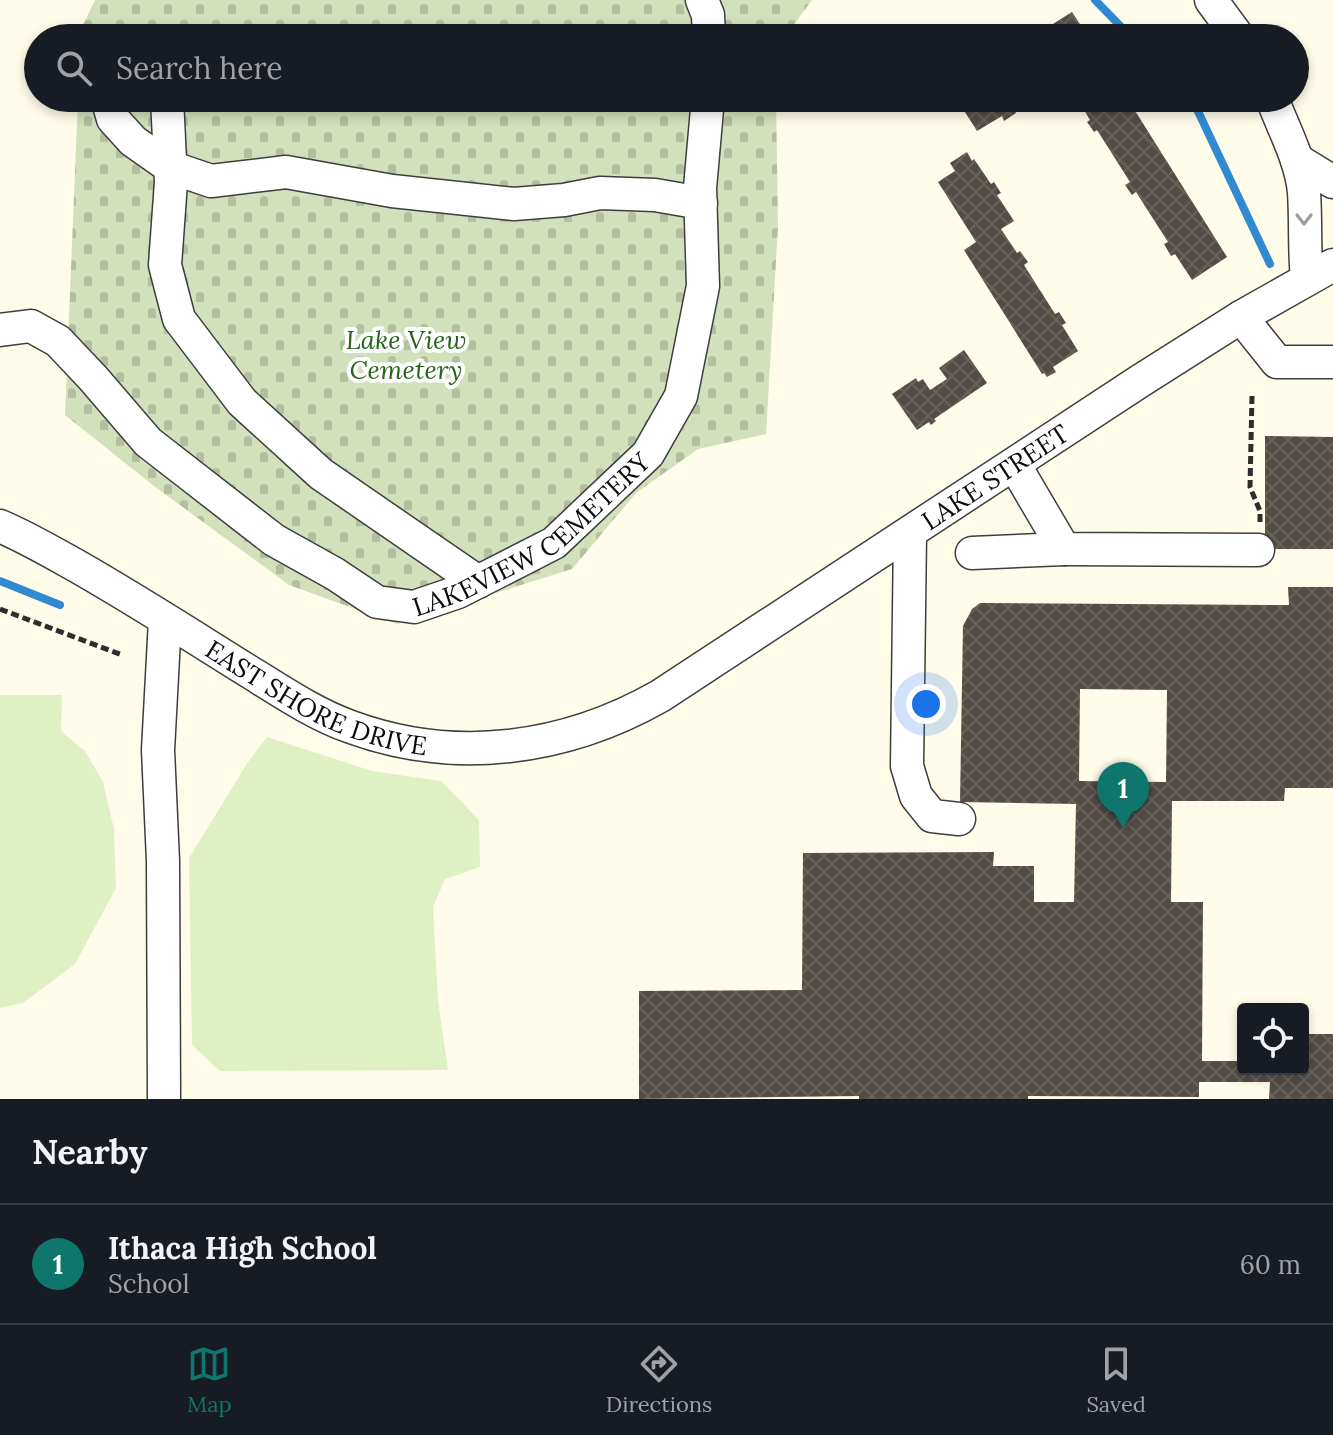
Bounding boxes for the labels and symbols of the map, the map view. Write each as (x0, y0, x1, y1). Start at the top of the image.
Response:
one-way arrow (1295, 213, 1313, 226)
park label: Lake View Cemetery (346, 323, 466, 386)
street label: LAKE STREET (915, 416, 1075, 537)
street label: LAKEVIEW CEMETERY (408, 445, 657, 623)
street label: EAST SHORE DRIVE (200, 632, 429, 762)
your location (906, 684, 946, 724)
pin: 1 (1097, 762, 1149, 828)

